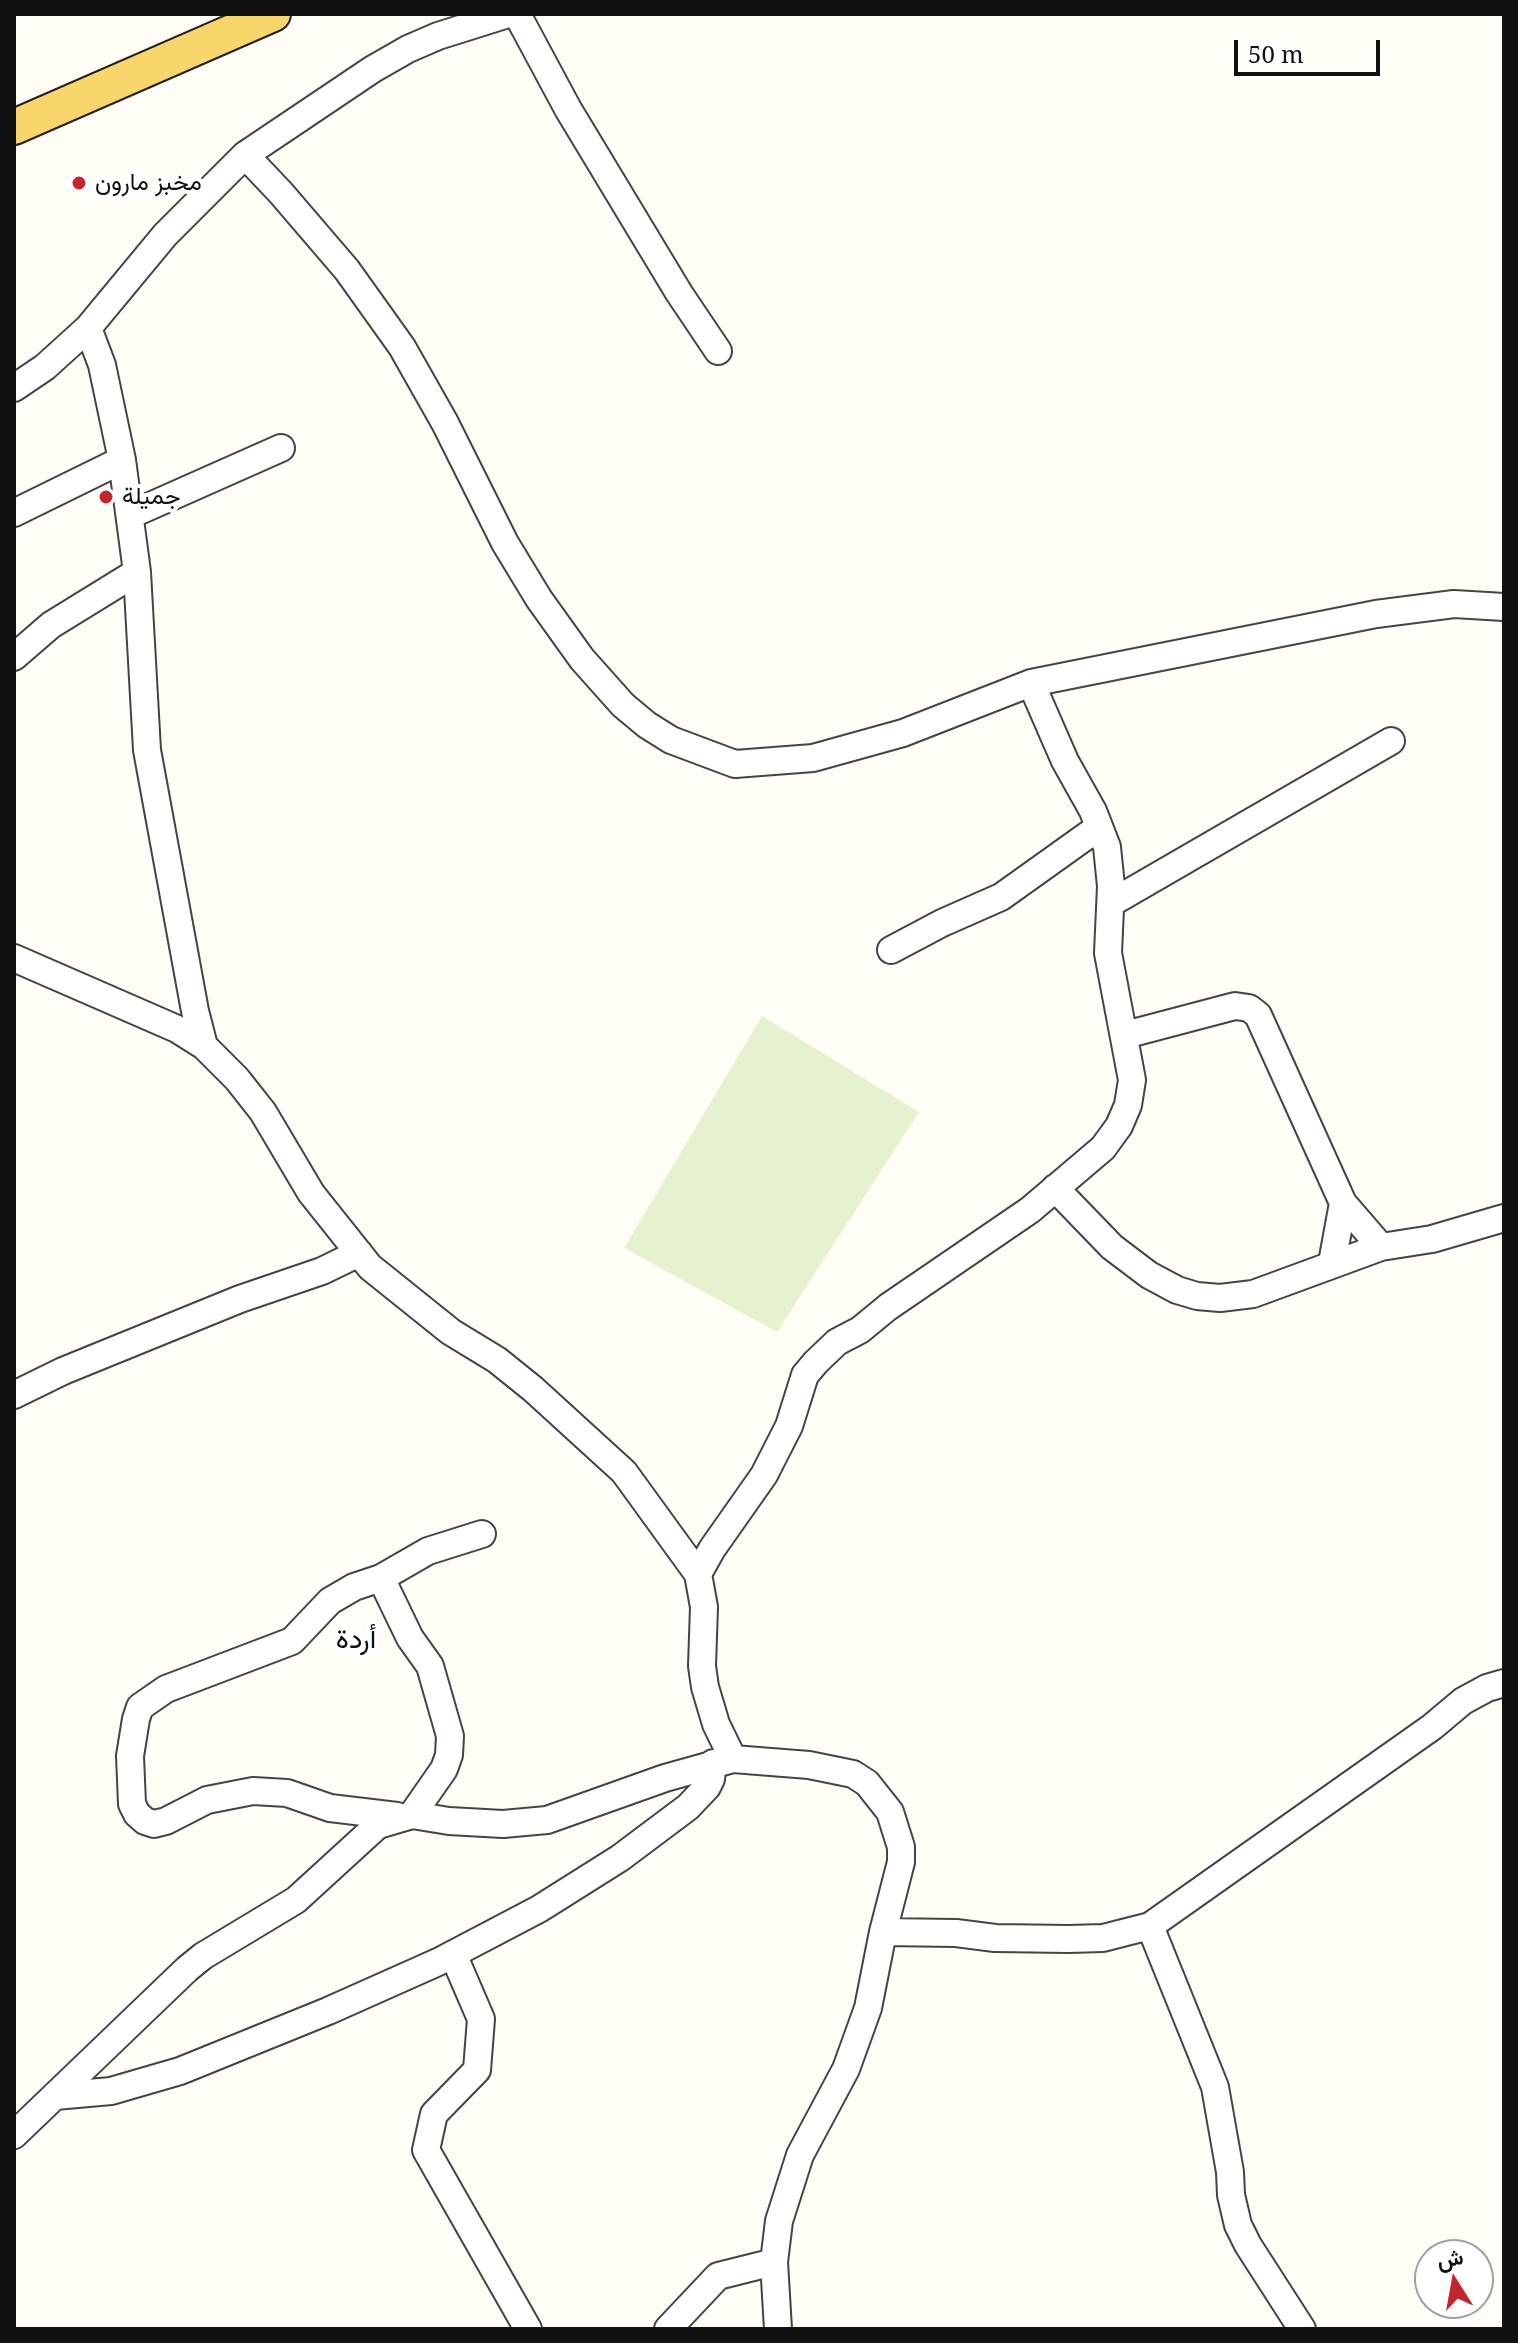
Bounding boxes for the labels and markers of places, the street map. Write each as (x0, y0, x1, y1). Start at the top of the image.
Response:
place label: مخبز مارون (95, 169, 202, 197)
marker: مخبز مارون (70, 174, 88, 192)
place label: جميلة (122, 483, 181, 511)
marker: جميلة (97, 488, 115, 506)

